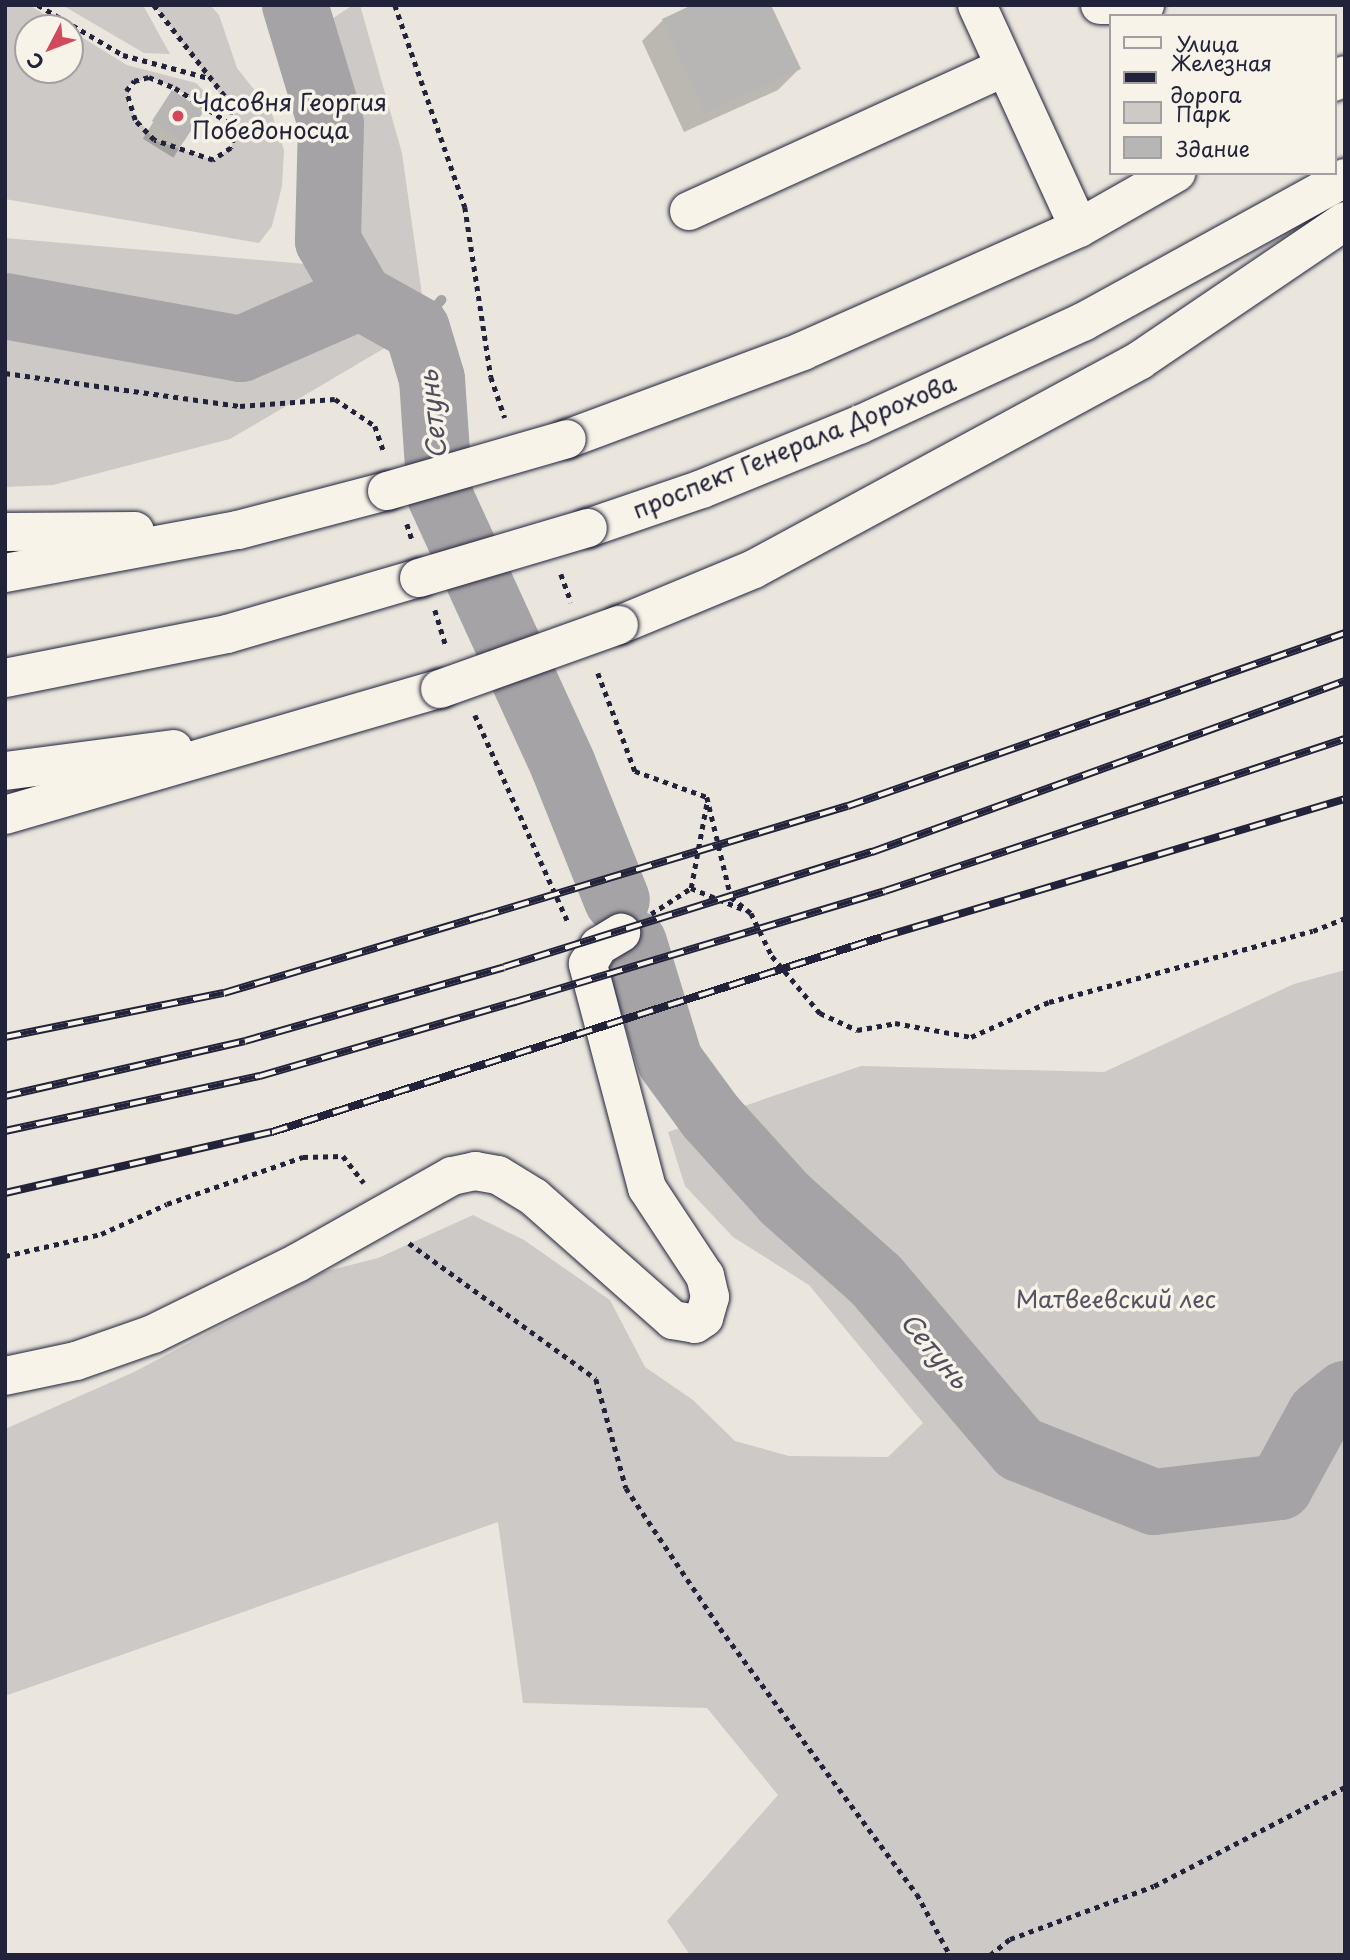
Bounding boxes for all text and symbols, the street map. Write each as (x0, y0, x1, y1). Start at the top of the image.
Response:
north arrow (14, 14, 84, 84)
legend (1108, 14, 1336, 175)
text: Улица (1176, 27, 1239, 59)
text: Железная дорога (1171, 46, 1272, 110)
text: С (20, 47, 50, 76)
place label: Часовня Георгия Победоносца (192, 88, 387, 144)
text: Парк (1176, 97, 1230, 129)
marker: Часовня Георгия Победоносца (170, 108, 186, 124)
text: Здание (1176, 132, 1250, 164)
street label: проспект Генерала Дорохова (627, 367, 961, 525)
water label: Сетунь (412, 369, 452, 461)
park label: Матвеевский лес (1015, 1285, 1217, 1313)
water label: Сетунь (894, 1306, 976, 1394)

